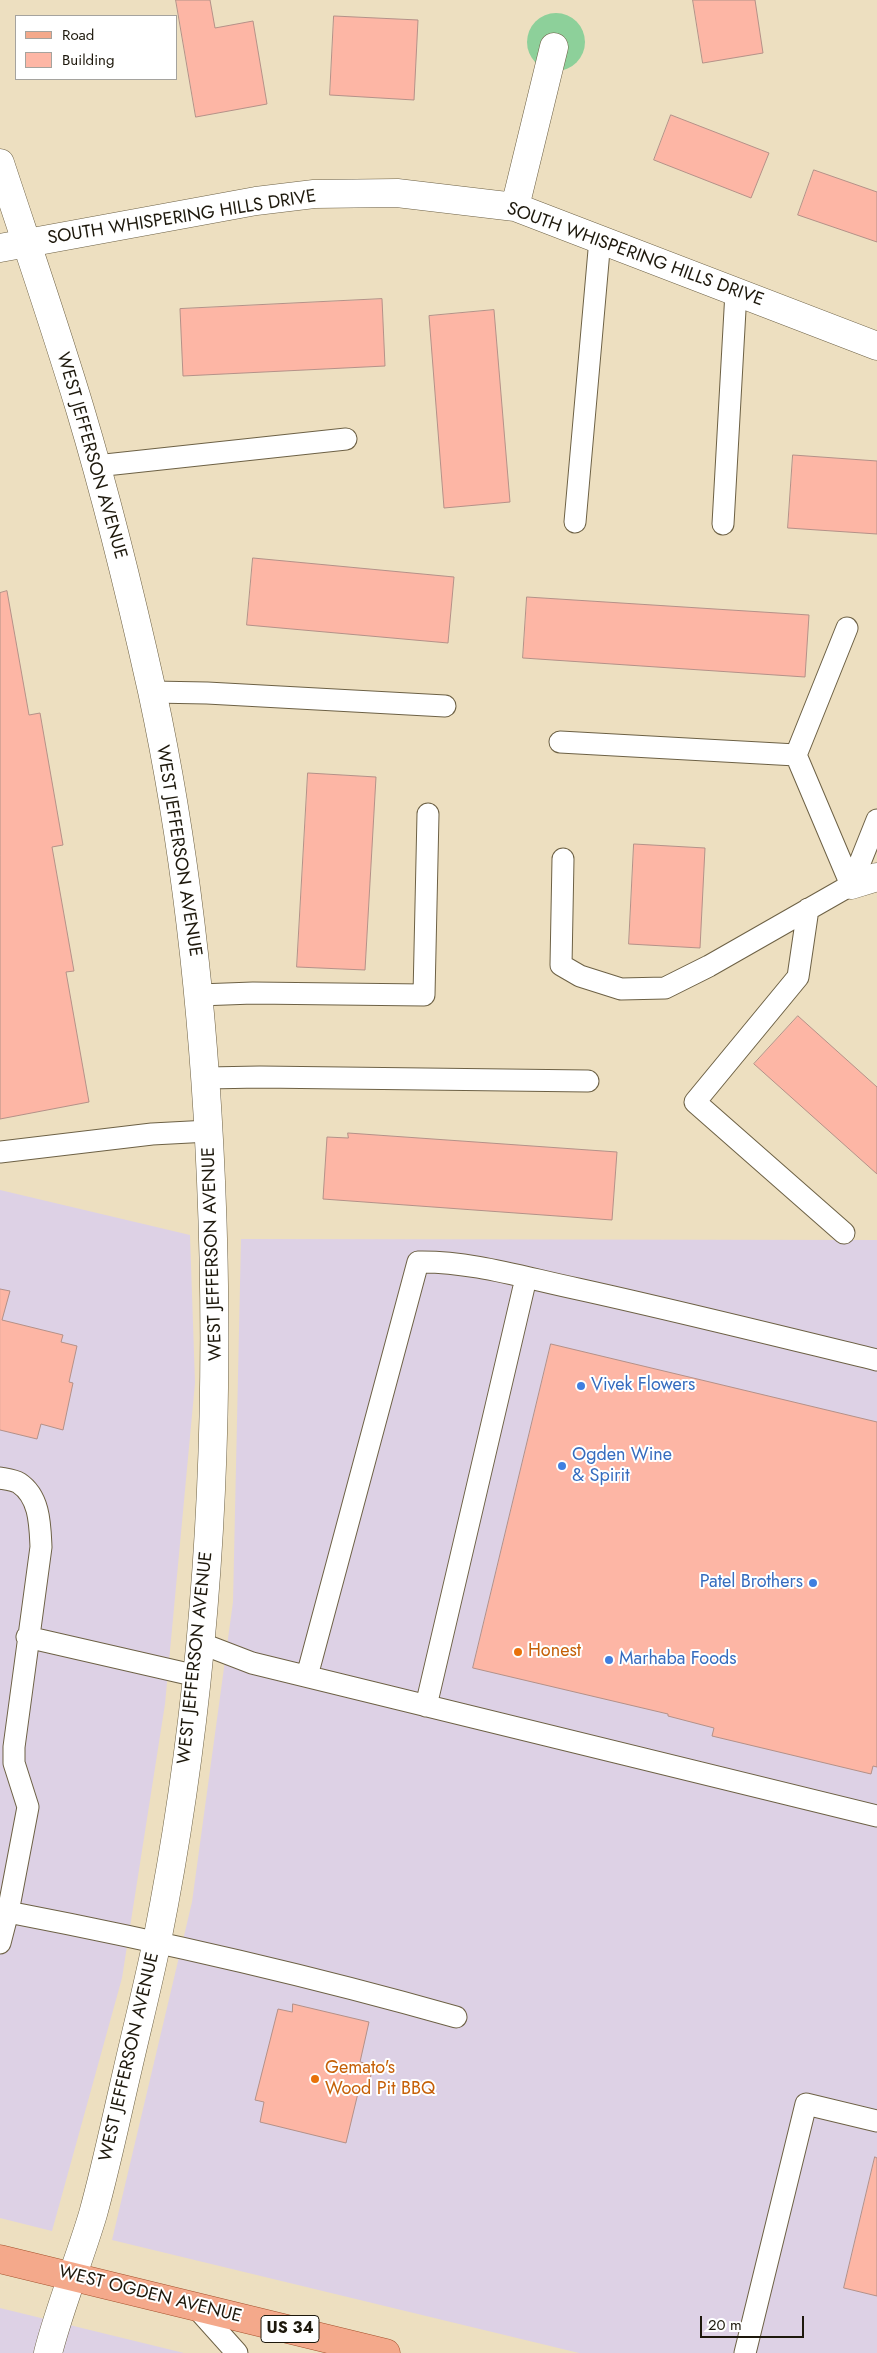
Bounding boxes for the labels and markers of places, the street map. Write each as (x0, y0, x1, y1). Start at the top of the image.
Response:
place label: Vivek Flowers (591, 1375, 695, 1397)
marker: Vivek Flowers (575, 1380, 587, 1392)
place label: Ogden Wine & Spirit (572, 1445, 672, 1488)
marker: Ogden Wine & Spirit (556, 1460, 568, 1472)
place label: Patel Brothers (700, 1572, 803, 1594)
marker: Patel Brothers (807, 1577, 819, 1589)
place label: Honest (528, 1641, 581, 1663)
marker: Honest (512, 1646, 524, 1658)
place label: Marhaba Foods (619, 1649, 736, 1671)
marker: Marhaba Foods (603, 1654, 615, 1666)
place label: Gemato's Wood Pit BBQ (325, 2058, 435, 2100)
marker: Gemato's Wood Pit BBQ (309, 2073, 321, 2085)

